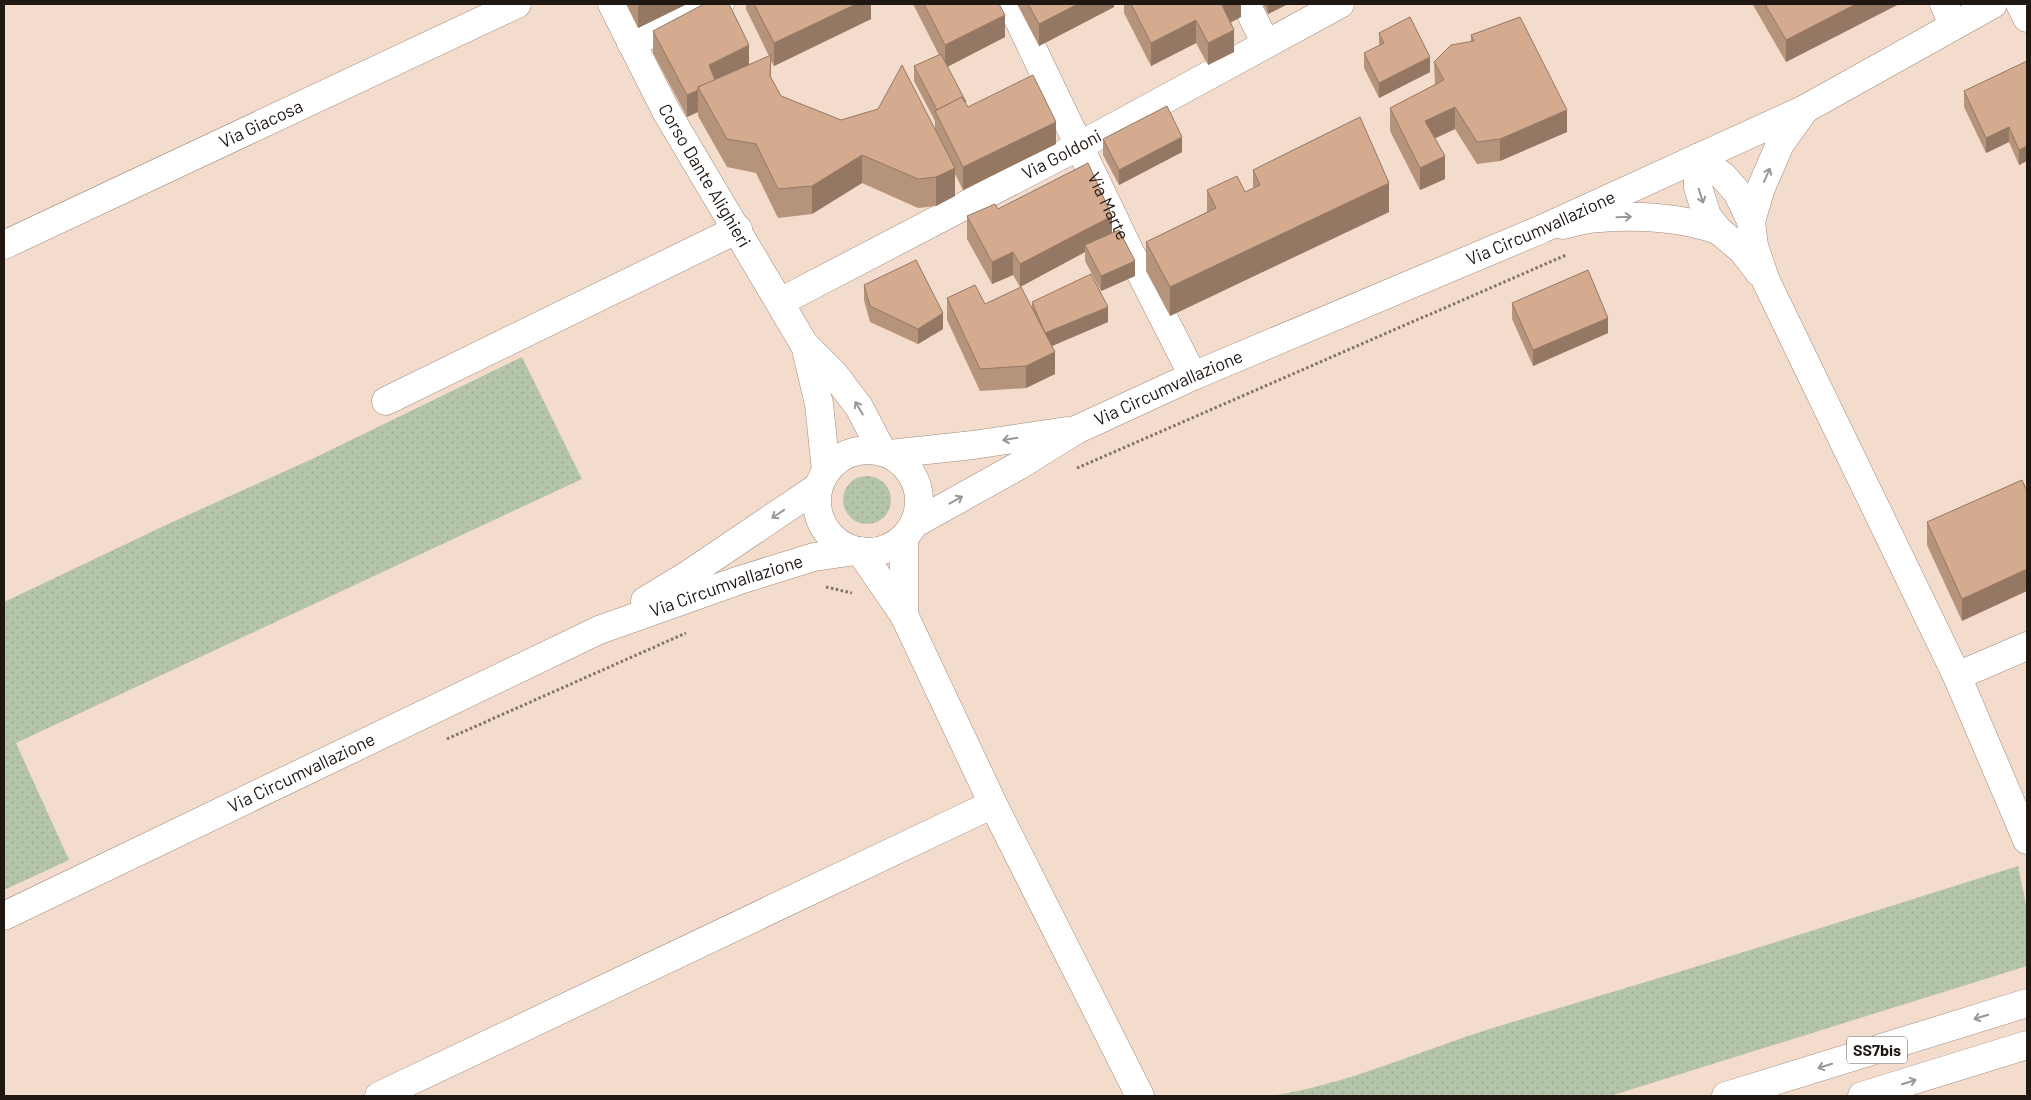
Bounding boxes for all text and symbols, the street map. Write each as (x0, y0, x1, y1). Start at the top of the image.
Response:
street label: Via Giacosa (215, 94, 306, 152)
street label: Corso Dante Alighieri (654, 100, 756, 251)
street label: Via Goldoni (1018, 124, 1105, 184)
street label: Via Marte (1083, 168, 1135, 244)
one-way arrow (1762, 168, 1772, 183)
street label: Via Circumvallazione (1463, 185, 1618, 270)
one-way arrow (1697, 188, 1706, 203)
one-way arrow (1616, 212, 1632, 222)
street label: Via Circumvallazione (1090, 344, 1246, 430)
one-way arrow (853, 402, 863, 416)
one-way arrow (1003, 434, 1019, 444)
one-way arrow (949, 495, 963, 505)
one-way arrow (771, 509, 785, 519)
street label: Via Circumvallazione (646, 549, 805, 621)
street label: Via Circumvallazione (224, 727, 378, 817)
one-way arrow (1973, 1013, 1989, 1023)
road number: SS7bis (1847, 1036, 1907, 1064)
one-way arrow (1818, 1061, 1834, 1071)
one-way arrow (1901, 1076, 1917, 1086)

